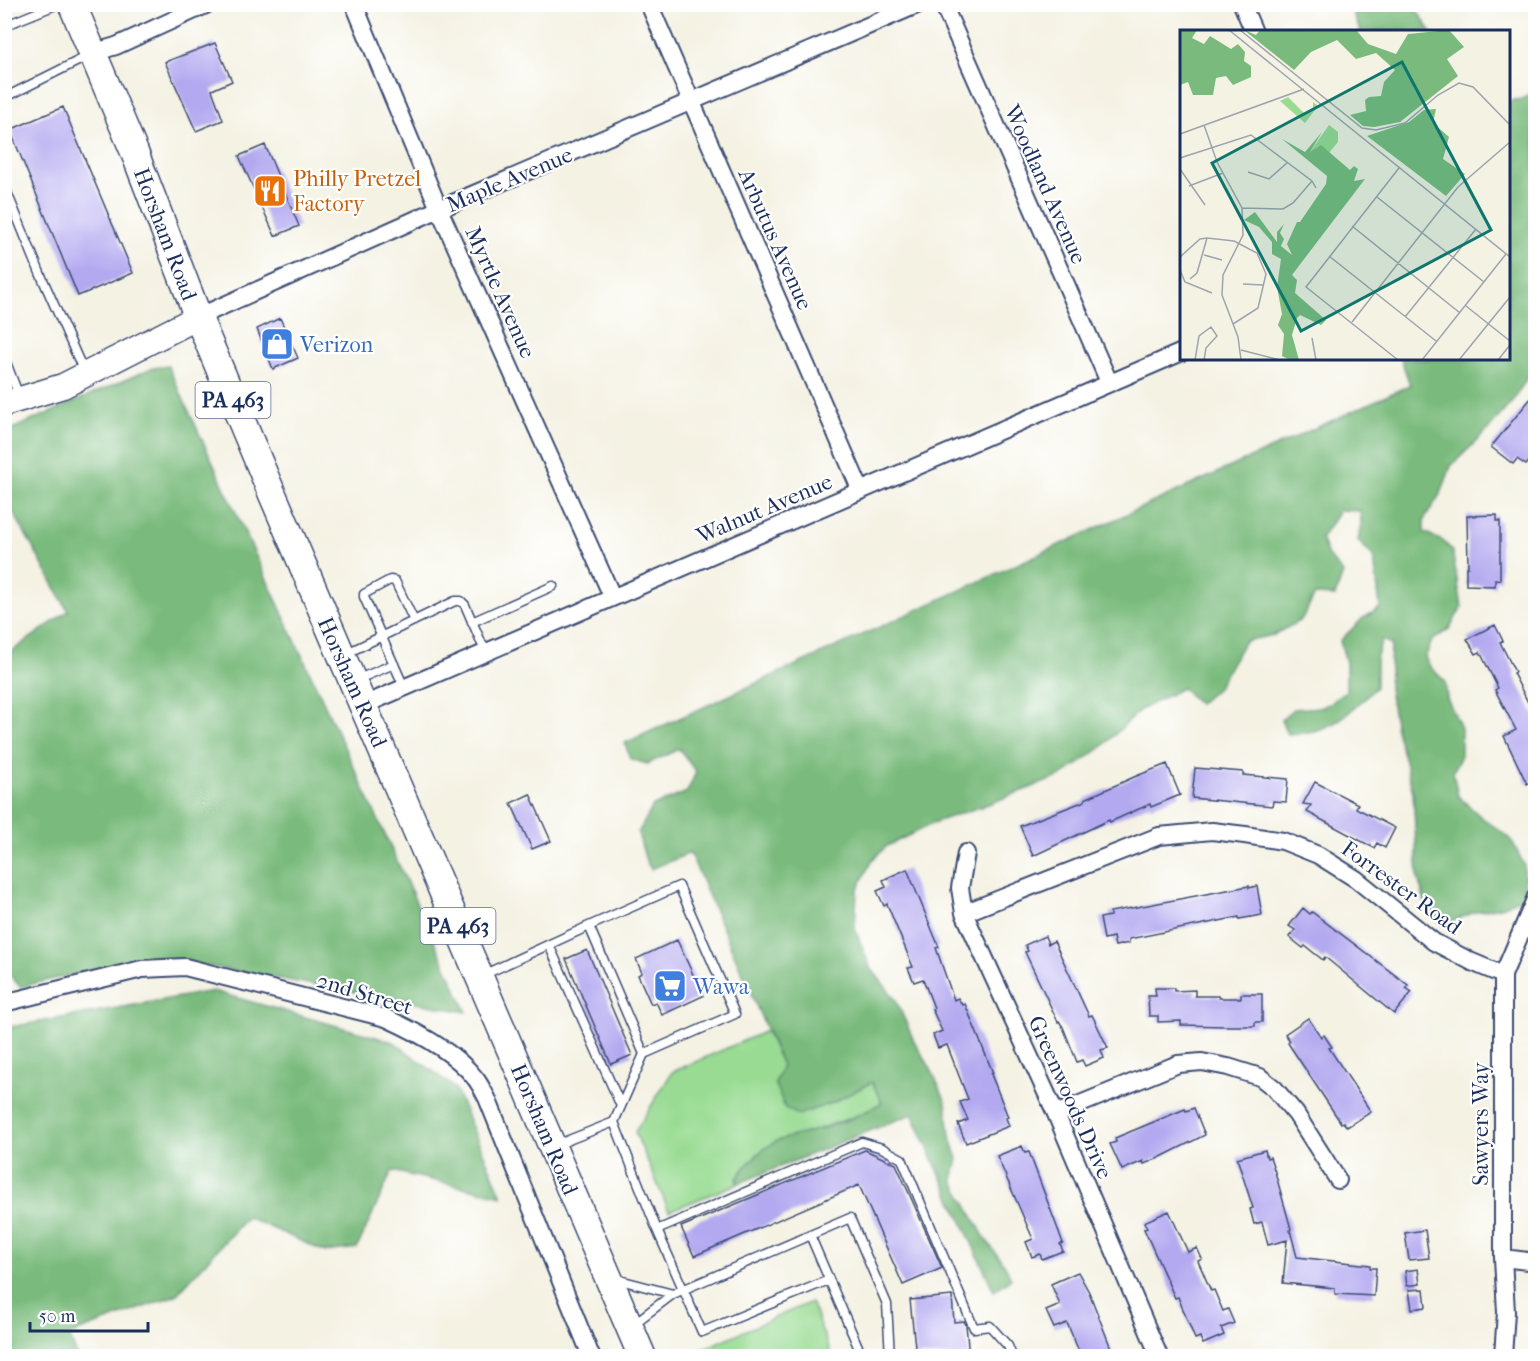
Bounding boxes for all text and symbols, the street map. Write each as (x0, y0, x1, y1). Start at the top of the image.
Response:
inset map (1180, 30, 1510, 360)
street label: Woodland Avenue (998, 100, 1092, 268)
street label: Maple Avenue (442, 142, 577, 218)
street label: Horsham Road (128, 164, 203, 305)
street label: Arbutus Avenue (732, 164, 818, 314)
place label: Philly Pretzel Factory (293, 166, 421, 217)
restaurant icon: Philly Pretzel Factory (252, 173, 288, 209)
street label: Myrtle Avenue (459, 223, 541, 362)
shop icon: Verizon (259, 326, 295, 362)
place label: Verizon (299, 332, 374, 358)
road number: PA 463 (196, 382, 270, 418)
street label: Walnut Avenue (692, 469, 836, 550)
street label: Horsham Road (312, 613, 393, 753)
street label: Forrester Road (1336, 836, 1467, 941)
road number: PA 463 (420, 908, 496, 944)
street label: 2nd Street (314, 967, 416, 1021)
supermarket icon: Wawa (652, 968, 688, 1004)
place label: Wawa (692, 974, 750, 1000)
street label: Greenwoods Drive (1022, 1012, 1118, 1183)
street label: Horsham Road (505, 1060, 584, 1200)
street label: Sawyers Way (1468, 1061, 1494, 1186)
scale bar (30, 1295, 148, 1333)
text: 50 m (39, 1306, 76, 1327)

